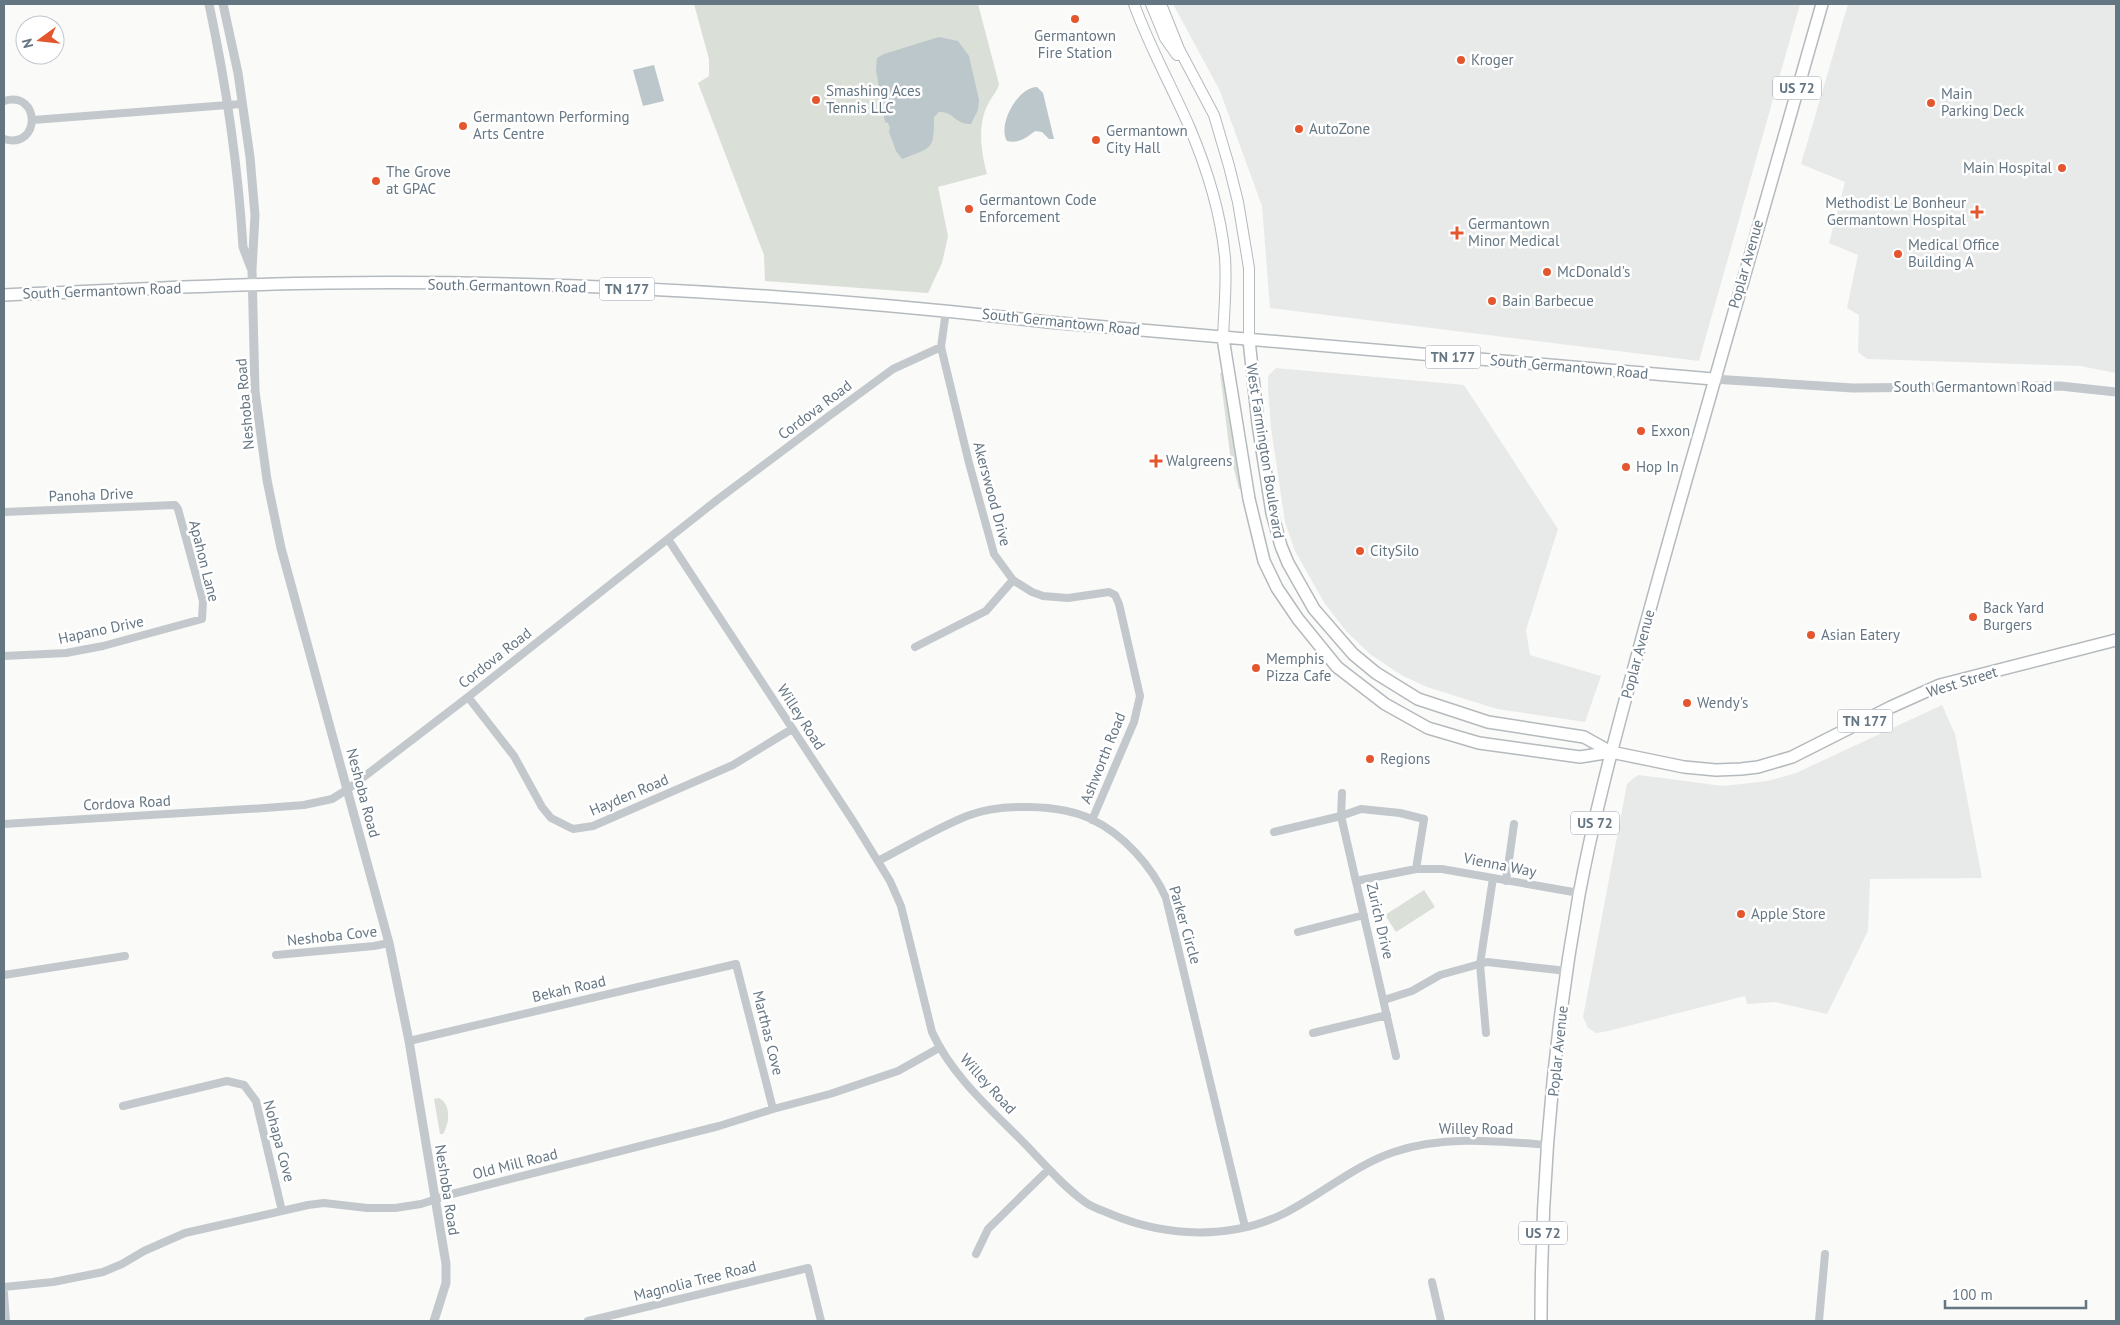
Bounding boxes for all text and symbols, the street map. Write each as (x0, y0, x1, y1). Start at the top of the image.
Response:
marker: Germantown Fire Station (1069, 13, 1081, 25)
north arrow (15, 15, 65, 65)
place label: Germantown Fire Station (1034, 26, 1116, 62)
text: N (18, 37, 37, 50)
place label: Kroger (1471, 50, 1514, 69)
marker: Kroger (1455, 54, 1467, 66)
road number: US 72 (1773, 76, 1821, 100)
place label: Smashing Aces Tennis LLC (826, 81, 921, 117)
place label: Main Parking Deck (1941, 84, 2025, 120)
marker: Smashing Aces Tennis LLC (810, 94, 822, 106)
marker: Main Parking Deck (1925, 97, 1937, 109)
place label: Germantown Performing Arts Centre (473, 107, 630, 143)
place label: AutoZone (1309, 119, 1370, 138)
marker: Germantown Performing Arts Centre (457, 120, 469, 132)
place label: Germantown City Hall (1106, 121, 1188, 157)
marker: AutoZone (1293, 123, 1305, 135)
marker: Germantown City Hall (1090, 134, 1102, 146)
place label: Main Hospital (1963, 158, 2053, 177)
place label: The Grove at GPAC (386, 162, 451, 198)
marker: Main Hospital (2056, 162, 2068, 174)
marker: The Grove at GPAC (370, 175, 382, 187)
place label: Germantown Code Enforcement (979, 190, 1097, 226)
place label: Methodist Le Bonheur Germantown Hospital (1825, 193, 1967, 229)
marker: Germantown Code Enforcement (963, 203, 975, 215)
marker: Methodist Le Bonheur Germantown Hospital (1970, 205, 1984, 219)
place label: Germantown Minor Medical (1468, 214, 1560, 250)
street label: Poplar Avenue (1724, 217, 1767, 310)
marker: Germantown Minor Medical (1450, 226, 1464, 240)
place label: Medical Office Building A (1908, 235, 1999, 271)
marker: Medical Office Building A (1892, 248, 1904, 260)
place label: McDonald's (1557, 262, 1630, 281)
marker: McDonald's (1541, 266, 1553, 278)
street label: South Germantown Road (427, 275, 587, 296)
street label: South Germantown Road (22, 278, 182, 303)
road number: TN 177 (600, 278, 654, 300)
place label: Bain Barbecue (1502, 291, 1594, 310)
marker: Bain Barbecue (1486, 295, 1498, 307)
street label: South Germantown Road (981, 304, 1141, 339)
road number: TN 177 (1426, 346, 1480, 368)
street label: South Germantown Road (1489, 350, 1649, 383)
street label: Neshoba Road (231, 358, 258, 450)
street label: West Farmington Boulevard (1242, 362, 1289, 540)
street label: Cordova Road (774, 376, 855, 444)
street label: South Germantown Road (1894, 377, 2052, 396)
place label: Exxon (1651, 421, 1690, 440)
marker: Exxon (1635, 425, 1647, 437)
street label: Akerswood Drive (969, 440, 1016, 548)
place label: Walgreens (1166, 451, 1232, 470)
marker: Walgreens (1150, 455, 1162, 467)
place label: Hop In (1636, 457, 1679, 476)
marker: Hop In (1620, 461, 1632, 473)
street label: Panoha Drive (48, 484, 134, 505)
street label: Apahon Lane (185, 518, 224, 604)
place label: CitySilo (1370, 541, 1419, 560)
marker: CitySilo (1354, 545, 1366, 557)
place label: Back Yard Burgers (1983, 598, 2044, 634)
street label: Poplar Avenue (1617, 607, 1659, 700)
street label: Hapano Drive (56, 611, 145, 648)
marker: Back Yard Burgers (1967, 611, 1979, 623)
street label: Cordova Road (454, 623, 535, 692)
place label: Asian Eatery (1821, 625, 1900, 644)
marker: Asian Eatery (1805, 629, 1817, 641)
place label: Memphis Pizza Cafe (1266, 649, 1331, 685)
marker: Memphis Pizza Cafe (1250, 662, 1262, 674)
street label: West Street (1924, 662, 2000, 701)
street label: Willey Road (773, 680, 830, 753)
place label: Wendy's (1697, 693, 1748, 712)
marker: Wendy's (1681, 697, 1693, 709)
street label: Ashworth Road (1076, 709, 1129, 806)
road number: TN 177 (1838, 709, 1892, 732)
street label: Neshoba Road (342, 746, 385, 840)
place label: Regions (1380, 749, 1430, 768)
marker: Regions (1364, 753, 1376, 765)
street label: Hayden Road (586, 769, 671, 820)
street label: Cordova Road (83, 791, 171, 814)
road number: US 72 (1571, 811, 1619, 834)
street label: Vienna Way (1461, 848, 1538, 881)
street label: Zurich Drive (1362, 881, 1398, 961)
street label: Parker Circle (1165, 884, 1206, 966)
place label: Apple Store (1751, 904, 1826, 923)
marker: Apple Store (1735, 908, 1747, 920)
street label: Neshoba Cove (286, 921, 378, 950)
street label: Bekah Road (530, 971, 608, 1006)
street label: Marthas Cove (749, 989, 788, 1077)
street label: Poplar Avenue (1543, 1005, 1572, 1097)
street label: Willey Road (956, 1050, 1020, 1118)
street label: Nohapa Cove (259, 1098, 300, 1184)
street label: Willey Road (1439, 1119, 1513, 1138)
street label: Neshoba Road (431, 1143, 464, 1237)
street label: Old Mill Road (470, 1144, 559, 1183)
road number: US 72 (1519, 1222, 1567, 1244)
street label: Magnolia Tree Road (632, 1256, 758, 1305)
scale bar (1945, 1278, 2086, 1310)
text: 100 m (1952, 1285, 1993, 1304)

